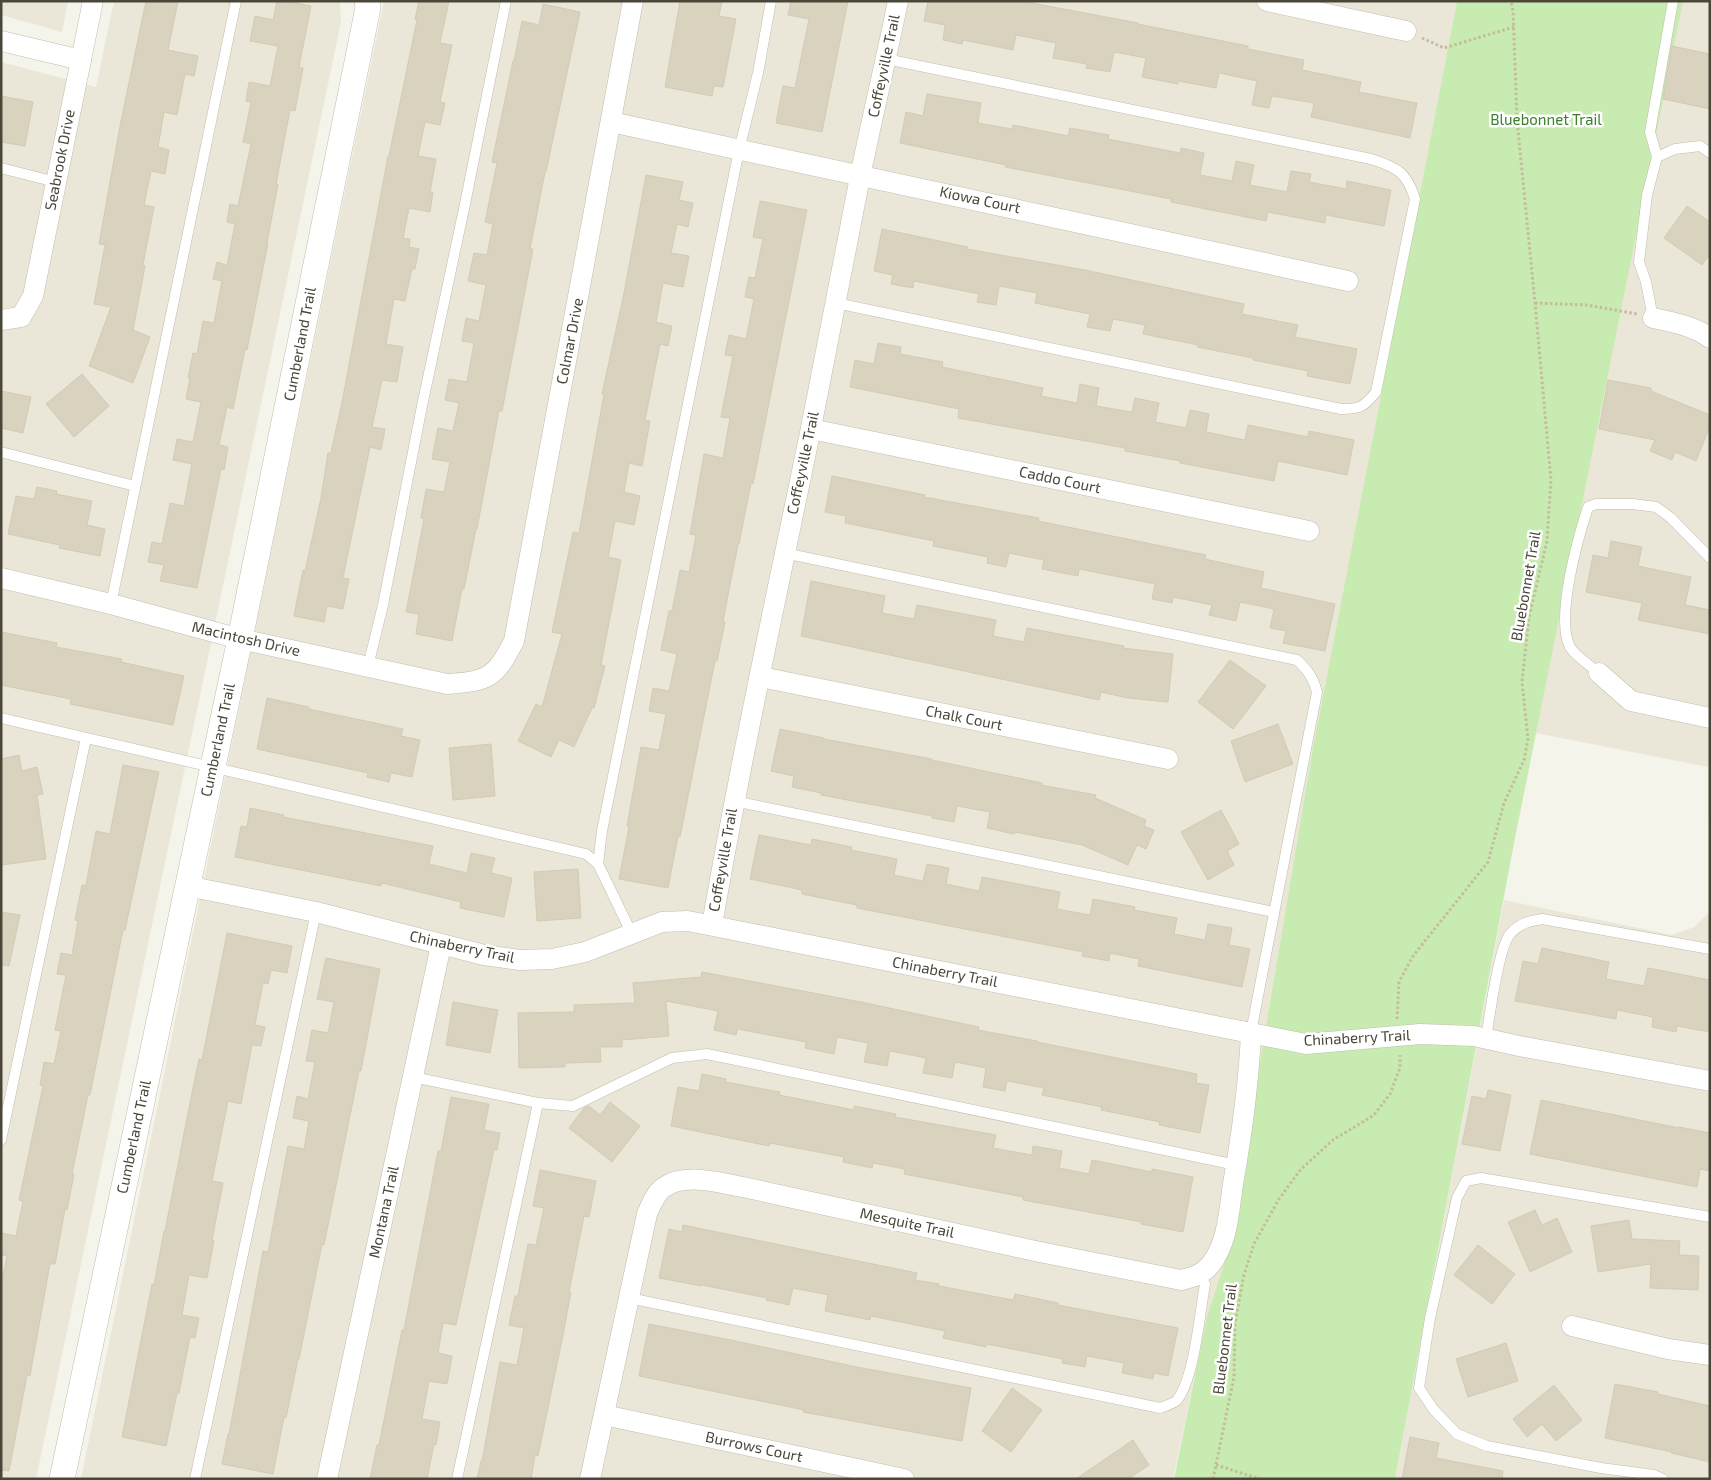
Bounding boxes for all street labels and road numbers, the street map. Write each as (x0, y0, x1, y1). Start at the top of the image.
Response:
street label: Coffeyville Trail (863, 12, 903, 119)
street label: Seabrook Drive (40, 108, 78, 212)
street label: Kiowa Court (938, 182, 1023, 216)
street label: Cumberland Trail (279, 285, 319, 402)
street label: Colmar Drive (552, 296, 586, 386)
street label: Coffeyville Trail (782, 409, 822, 516)
street label: Caddo Court (1018, 462, 1103, 497)
street label: Bluebonnet Trail (1506, 529, 1544, 642)
street label: Macintosh Drive (190, 617, 302, 659)
street label: Cumberland Trail (196, 681, 238, 798)
street label: Chalk Court (924, 701, 1005, 733)
street label: Coffeyville Trail (704, 806, 740, 913)
street label: Chinaberry Trail (408, 926, 517, 966)
street label: Chinaberry Trail (891, 952, 1000, 990)
street label: Chinaberry Trail (1303, 1025, 1411, 1049)
street label: Cumberland Trail (112, 1078, 154, 1195)
street label: Montana Trail (364, 1163, 402, 1260)
street label: Mesquite Trail (858, 1203, 957, 1241)
street label: Bluebonnet Trail (1208, 1282, 1240, 1395)
street label: Burrows Court (704, 1427, 805, 1465)

